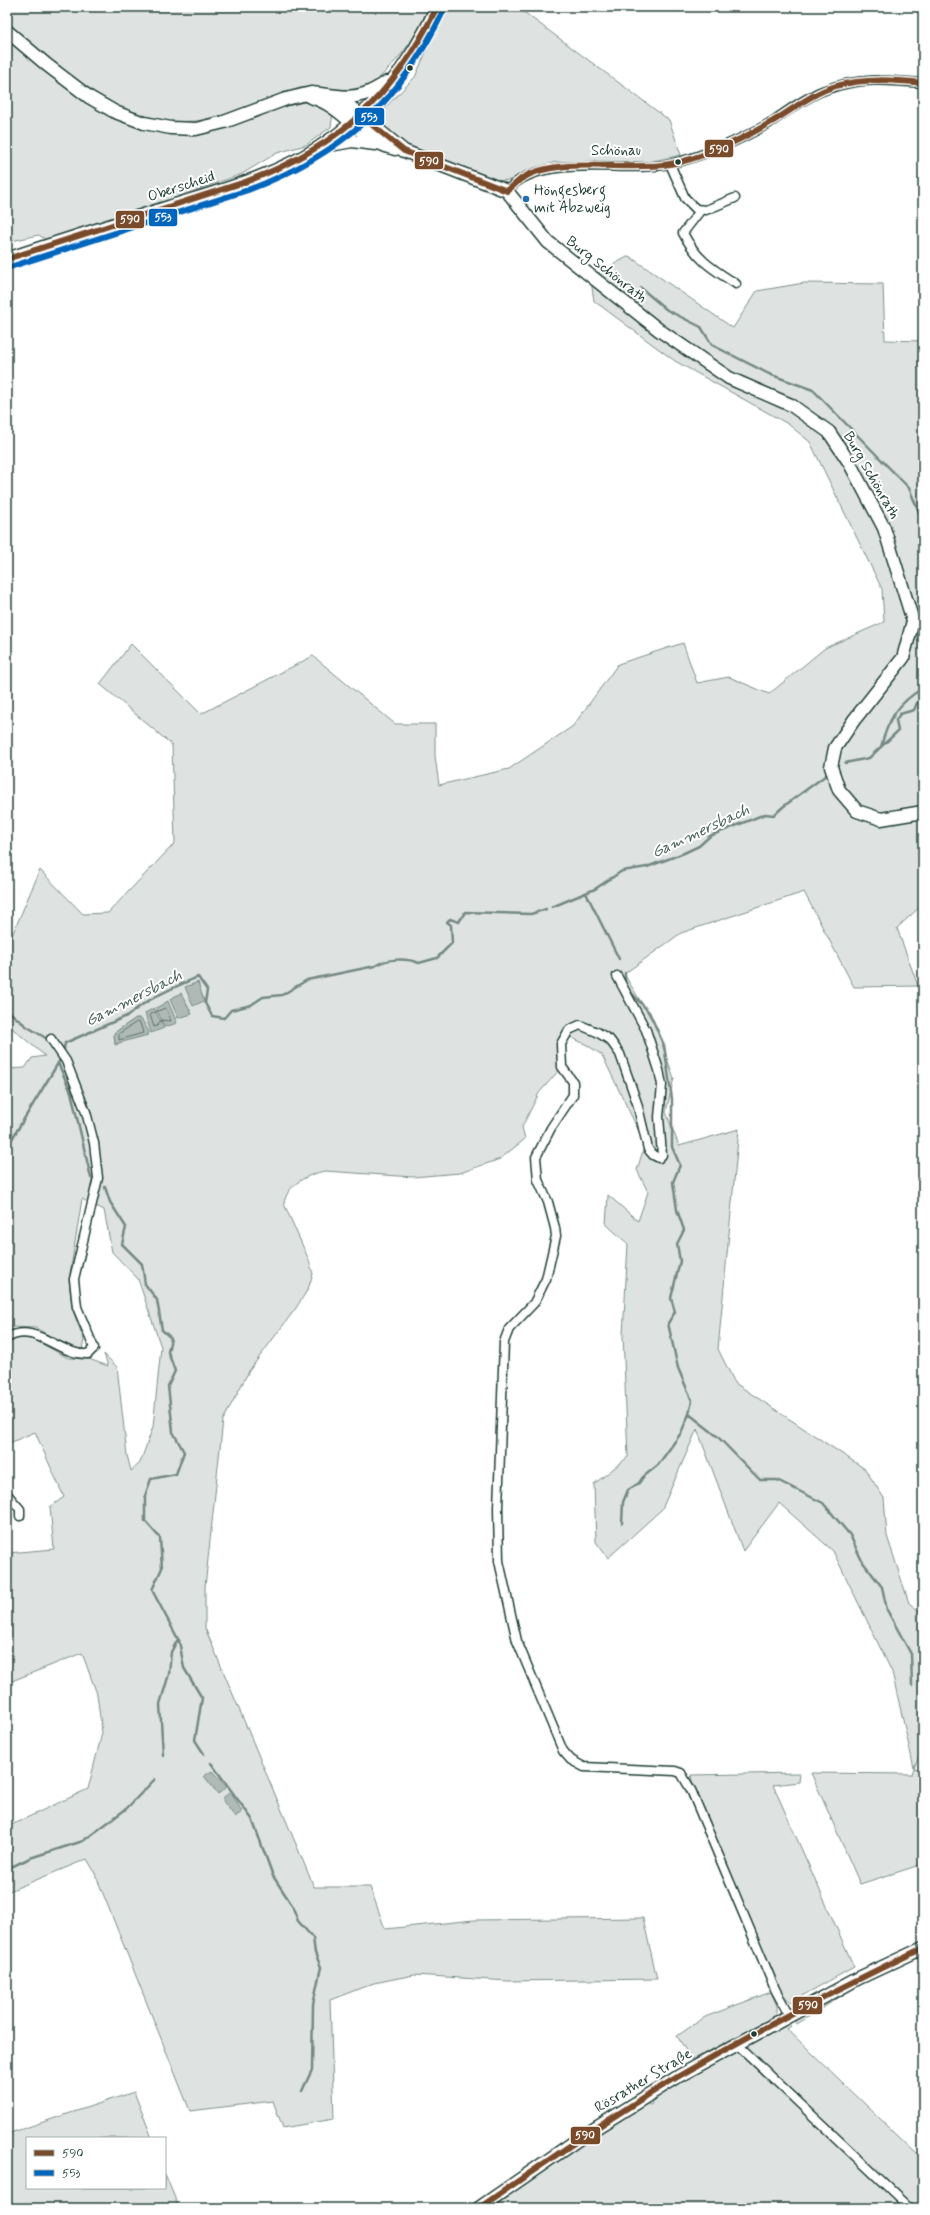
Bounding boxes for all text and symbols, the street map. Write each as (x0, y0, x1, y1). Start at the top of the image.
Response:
unlabelled marker (405, 63, 415, 73)
line badge: 553 (354, 107, 385, 126)
text: 553 (361, 111, 378, 125)
line badge: 590 (704, 139, 734, 158)
street label: Schönau (591, 141, 641, 161)
text: 590 (709, 143, 729, 157)
line badge: 590 (414, 151, 444, 170)
text: 590 (419, 155, 439, 169)
unlabelled marker (673, 157, 683, 167)
street label: Oberscheid (145, 167, 218, 207)
place label: Höngesberg mit Abzweig (534, 181, 611, 218)
marker: Höngesberg mit Abzweig (521, 194, 531, 204)
line badge: 553 (148, 208, 178, 227)
line badge: 590 (115, 210, 145, 229)
text: 553 (155, 211, 172, 225)
text: 590 (120, 213, 140, 227)
street label: Burg Schönrath (561, 232, 651, 309)
street label: Burg Schönrath (837, 428, 904, 523)
water label: Gammersbach (648, 799, 753, 863)
water label: Gammersbach (82, 965, 186, 1032)
line badge: 590 (792, 1996, 823, 2015)
text: 590 (798, 1999, 818, 2013)
unlabelled marker (749, 2029, 759, 2039)
street label: Rösrather Straße (591, 2044, 696, 2118)
line badge: 590 (570, 2126, 601, 2145)
text: 590 (575, 2129, 595, 2143)
legend (26, 2137, 166, 2189)
text: 590 (62, 2146, 84, 2162)
text: 553 (62, 2166, 81, 2182)

